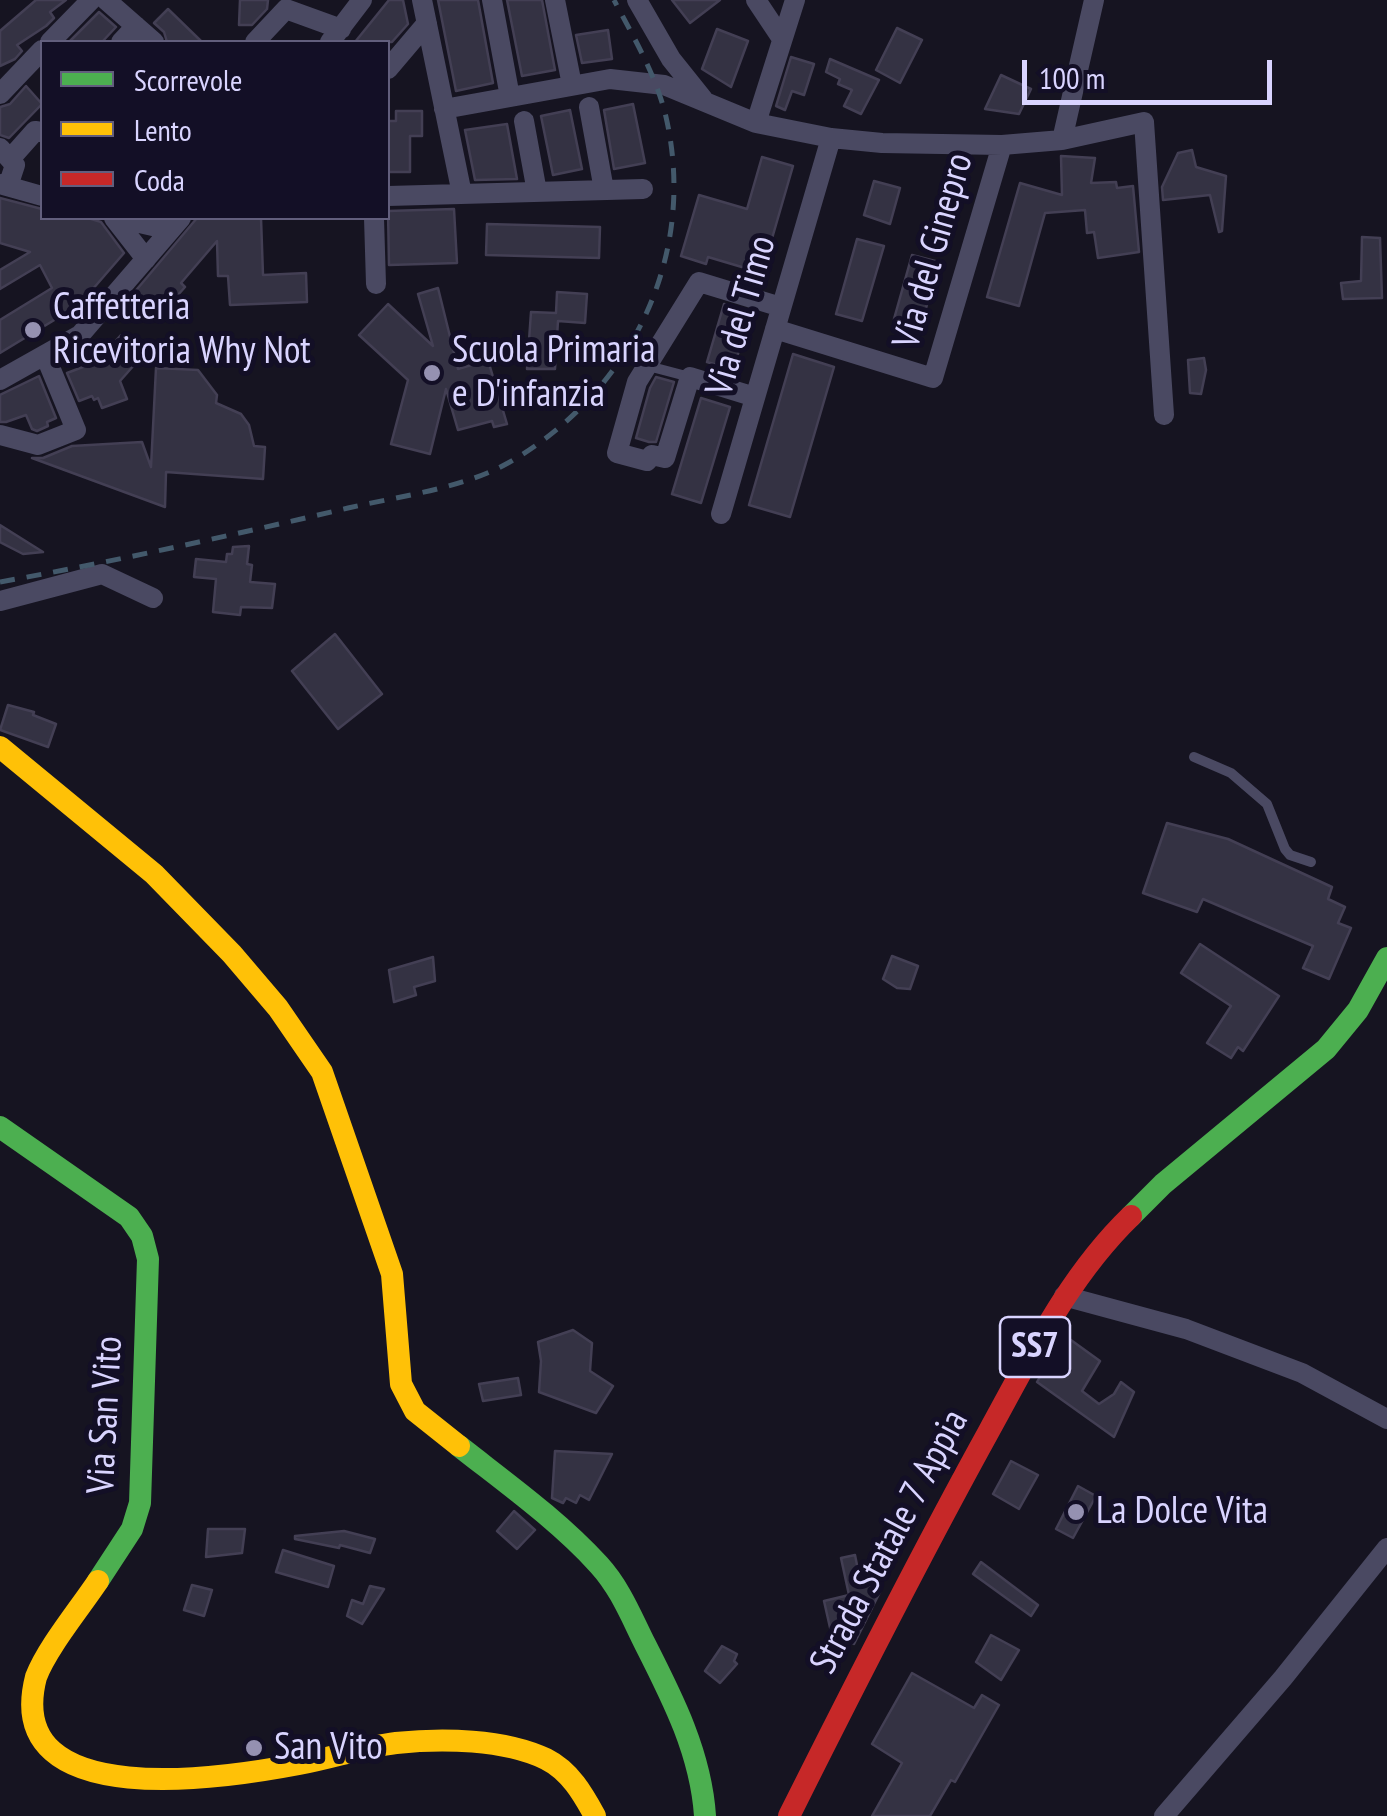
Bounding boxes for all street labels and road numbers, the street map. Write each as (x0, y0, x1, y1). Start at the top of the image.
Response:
street label: Via del Ginepro (884, 148, 984, 354)
street label: Via del Timo (697, 231, 787, 401)
road number: SS7 (1000, 1317, 1070, 1377)
street label: Via San Vito (79, 1335, 133, 1495)
street label: Strada Statale 7 Appia (801, 1402, 979, 1682)

